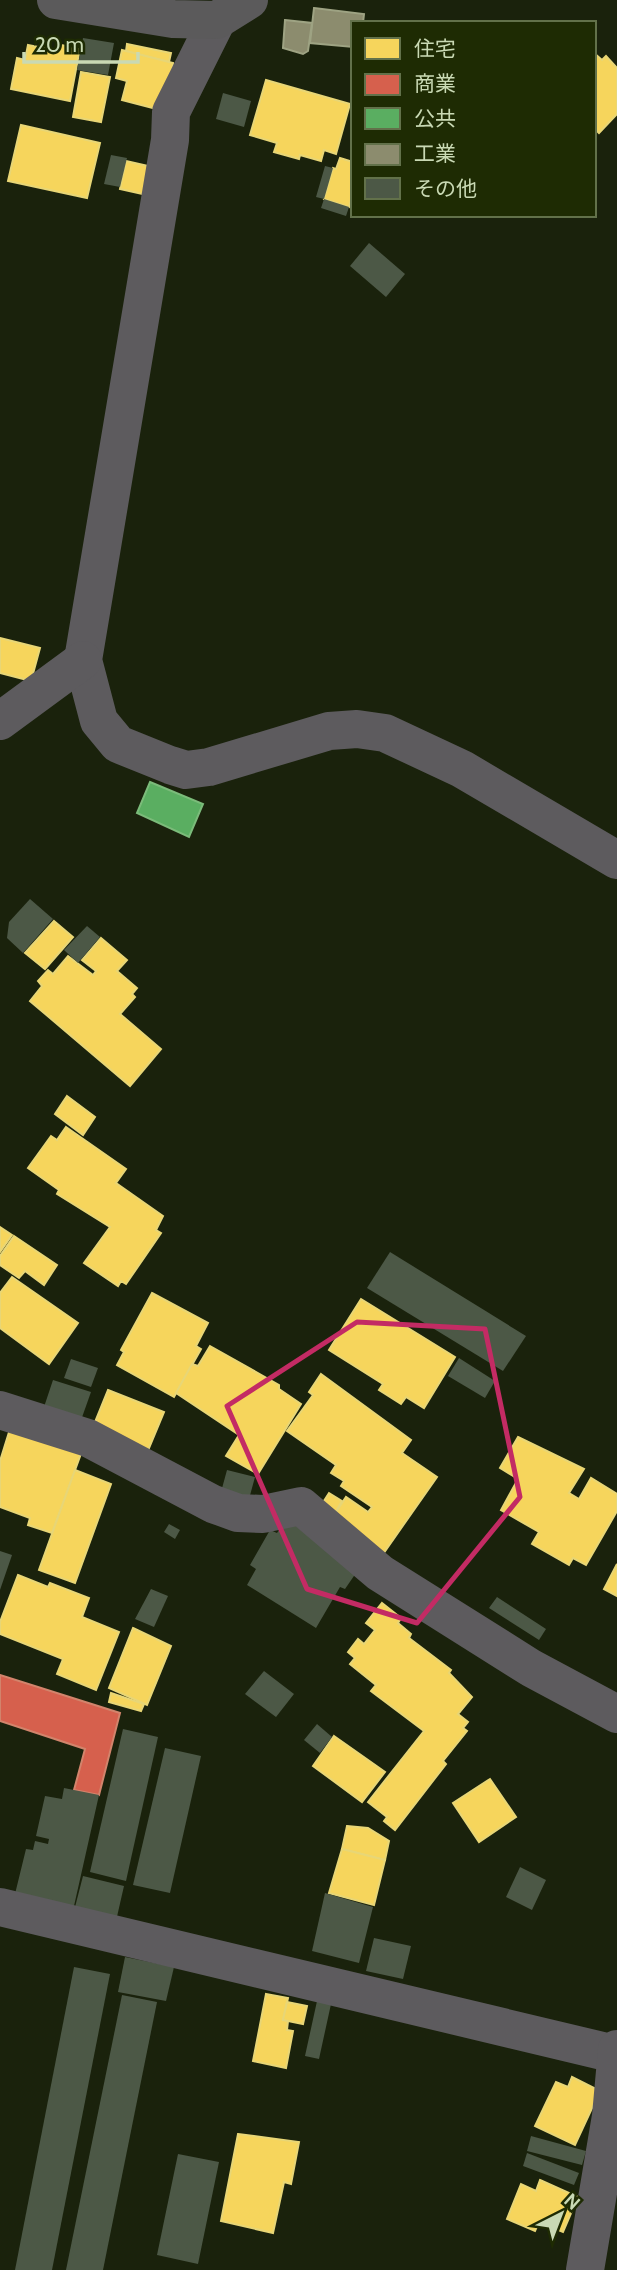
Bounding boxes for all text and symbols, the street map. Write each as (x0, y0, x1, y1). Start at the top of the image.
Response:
scale bar (24, 21, 138, 65)
legend (351, 21, 596, 217)
text: 20 m (35, 32, 84, 57)
text: 住宅 (414, 36, 456, 61)
text: 商業 (414, 71, 456, 96)
text: 公共 (414, 106, 456, 131)
text: 工業 (414, 141, 456, 166)
text: その他 (414, 176, 477, 201)
north arrow (526, 2179, 596, 2249)
text: N (559, 2189, 585, 2215)

